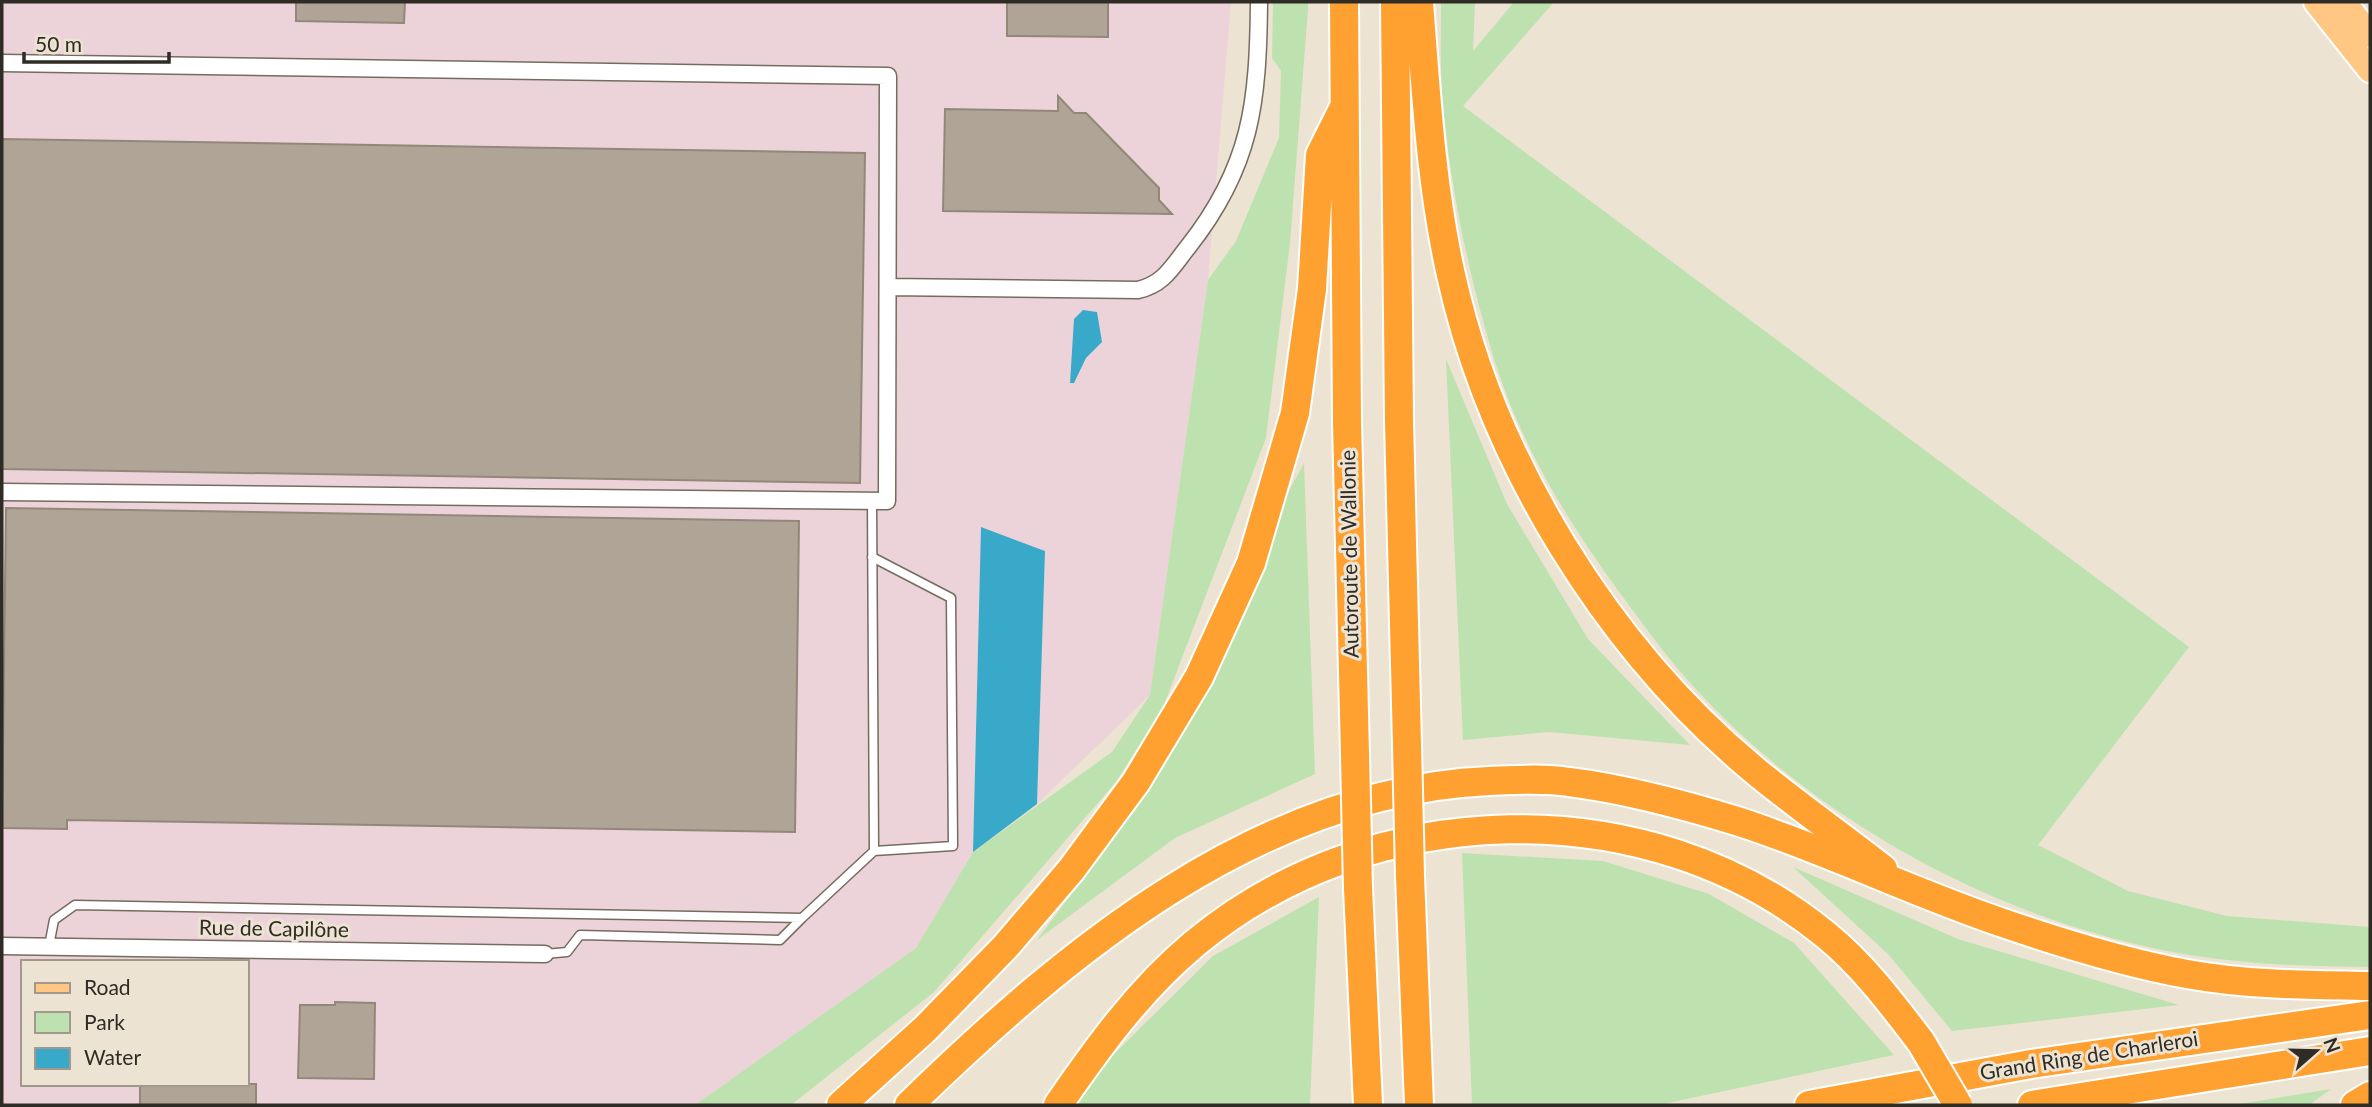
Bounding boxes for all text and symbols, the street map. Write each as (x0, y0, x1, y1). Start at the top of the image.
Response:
scale bar (24, 21, 170, 65)
text: 50 m (35, 31, 82, 56)
street label: Autoroute de Wallonie (1334, 450, 1363, 658)
street label: Rue de Capilône (199, 914, 349, 941)
legend (21, 960, 248, 1086)
text: Road (84, 974, 131, 999)
text: Park (84, 1009, 125, 1034)
north arrow (2281, 1016, 2351, 1086)
street label: Grand Ring de Charleroi (1978, 1025, 2199, 1084)
text: N (2319, 1034, 2346, 1056)
text: Water (84, 1044, 141, 1069)

